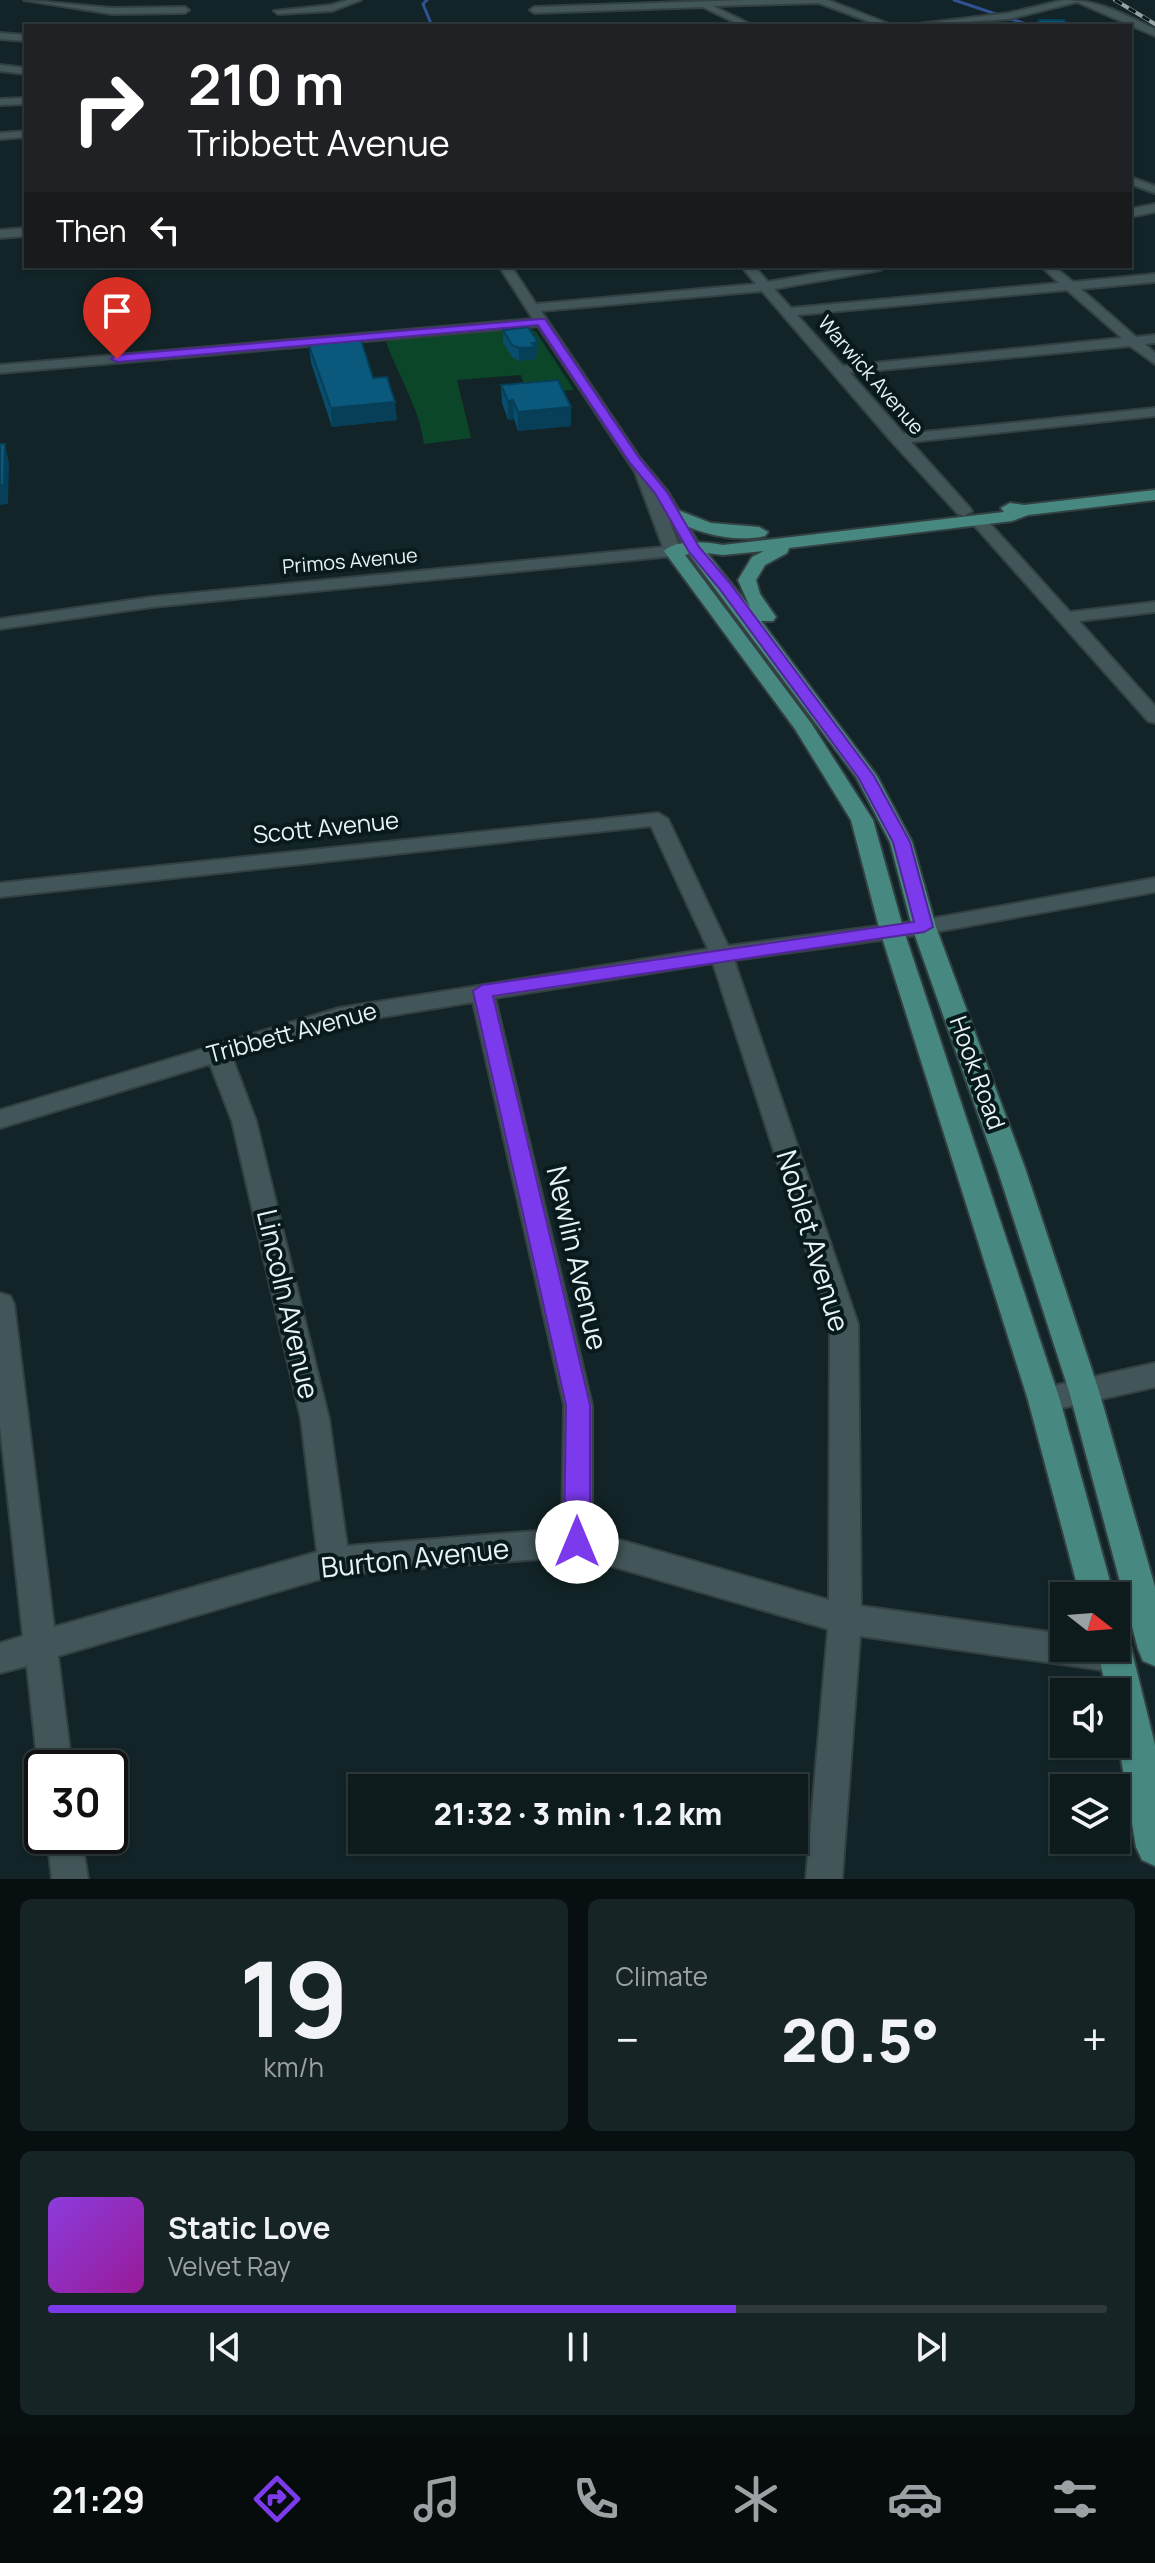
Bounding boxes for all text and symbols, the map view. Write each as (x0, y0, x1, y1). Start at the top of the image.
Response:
text: 210 m (188, 45, 344, 122)
icon: right (56, 56, 160, 160)
text: Tribbett Avenue (188, 118, 450, 167)
icon: left (143, 208, 187, 252)
text: Then (56, 210, 127, 251)
pin (83, 277, 151, 359)
icon: arrive (95, 289, 139, 333)
street label: Warwick Avenue (812, 309, 931, 440)
street label: Primos Avenue (281, 541, 419, 580)
street label: Scott Avenue (251, 802, 401, 851)
street label: Tribbett Avenue (203, 993, 380, 1070)
street label: Hook Road (943, 1011, 1014, 1134)
street label: Noblet Avenue (768, 1145, 860, 1336)
street label: Newlin Avenue (538, 1162, 618, 1353)
street label: Lincoln Avenue (249, 1205, 329, 1402)
position arrow (535, 1500, 619, 1584)
street label: Burton Avenue (319, 1528, 511, 1586)
north arrow (1050, 1582, 1130, 1662)
map controls (1050, 1582, 1130, 1854)
button: sound (1050, 1678, 1130, 1758)
speed limit sign: 30 (24, 1750, 128, 1854)
button: layers (1050, 1774, 1130, 1854)
text: 21:32 · 3 min · 1.2 km (434, 1793, 722, 1834)
text: 19 (239, 1926, 349, 2068)
text: Climate (616, 1958, 708, 1994)
text: 20.5° (781, 1998, 940, 2080)
text: − (616, 2009, 639, 2069)
text: + (1082, 2009, 1107, 2069)
text: km/h (264, 2049, 324, 2085)
text: Static Love (168, 2207, 331, 2248)
text: Velvet Ray (168, 2248, 291, 2284)
icon: previous (203, 2325, 247, 2369)
icon: pause (556, 2325, 600, 2369)
icon: next (909, 2325, 953, 2369)
icon: directions (249, 2471, 305, 2527)
icon: music (409, 2471, 465, 2527)
icon: phone (568, 2471, 624, 2527)
icon: climate (728, 2471, 784, 2527)
icon: car (887, 2471, 943, 2527)
icon: filters (1047, 2471, 1103, 2527)
text: 21:29 (52, 2475, 145, 2524)

